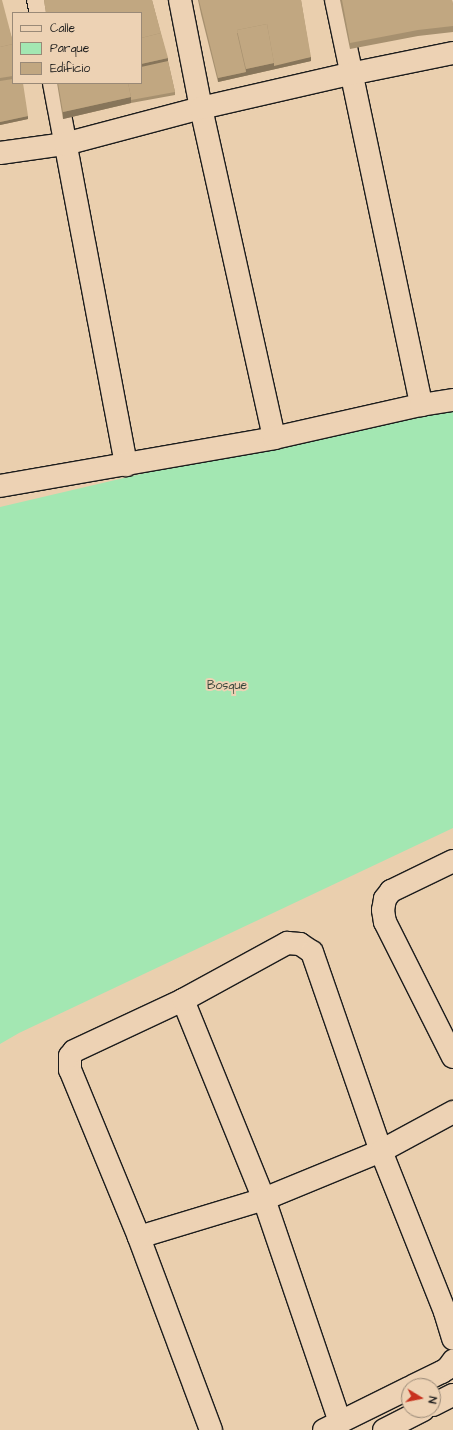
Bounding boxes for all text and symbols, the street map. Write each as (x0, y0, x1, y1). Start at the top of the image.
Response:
legend (12, 12, 142, 84)
text: Calle (50, 20, 75, 37)
text: Parque (50, 40, 89, 57)
text: Edificio (50, 60, 90, 77)
park label: Bosque (207, 679, 247, 693)
north arrow (401, 1378, 441, 1418)
text: N (424, 1395, 440, 1405)

